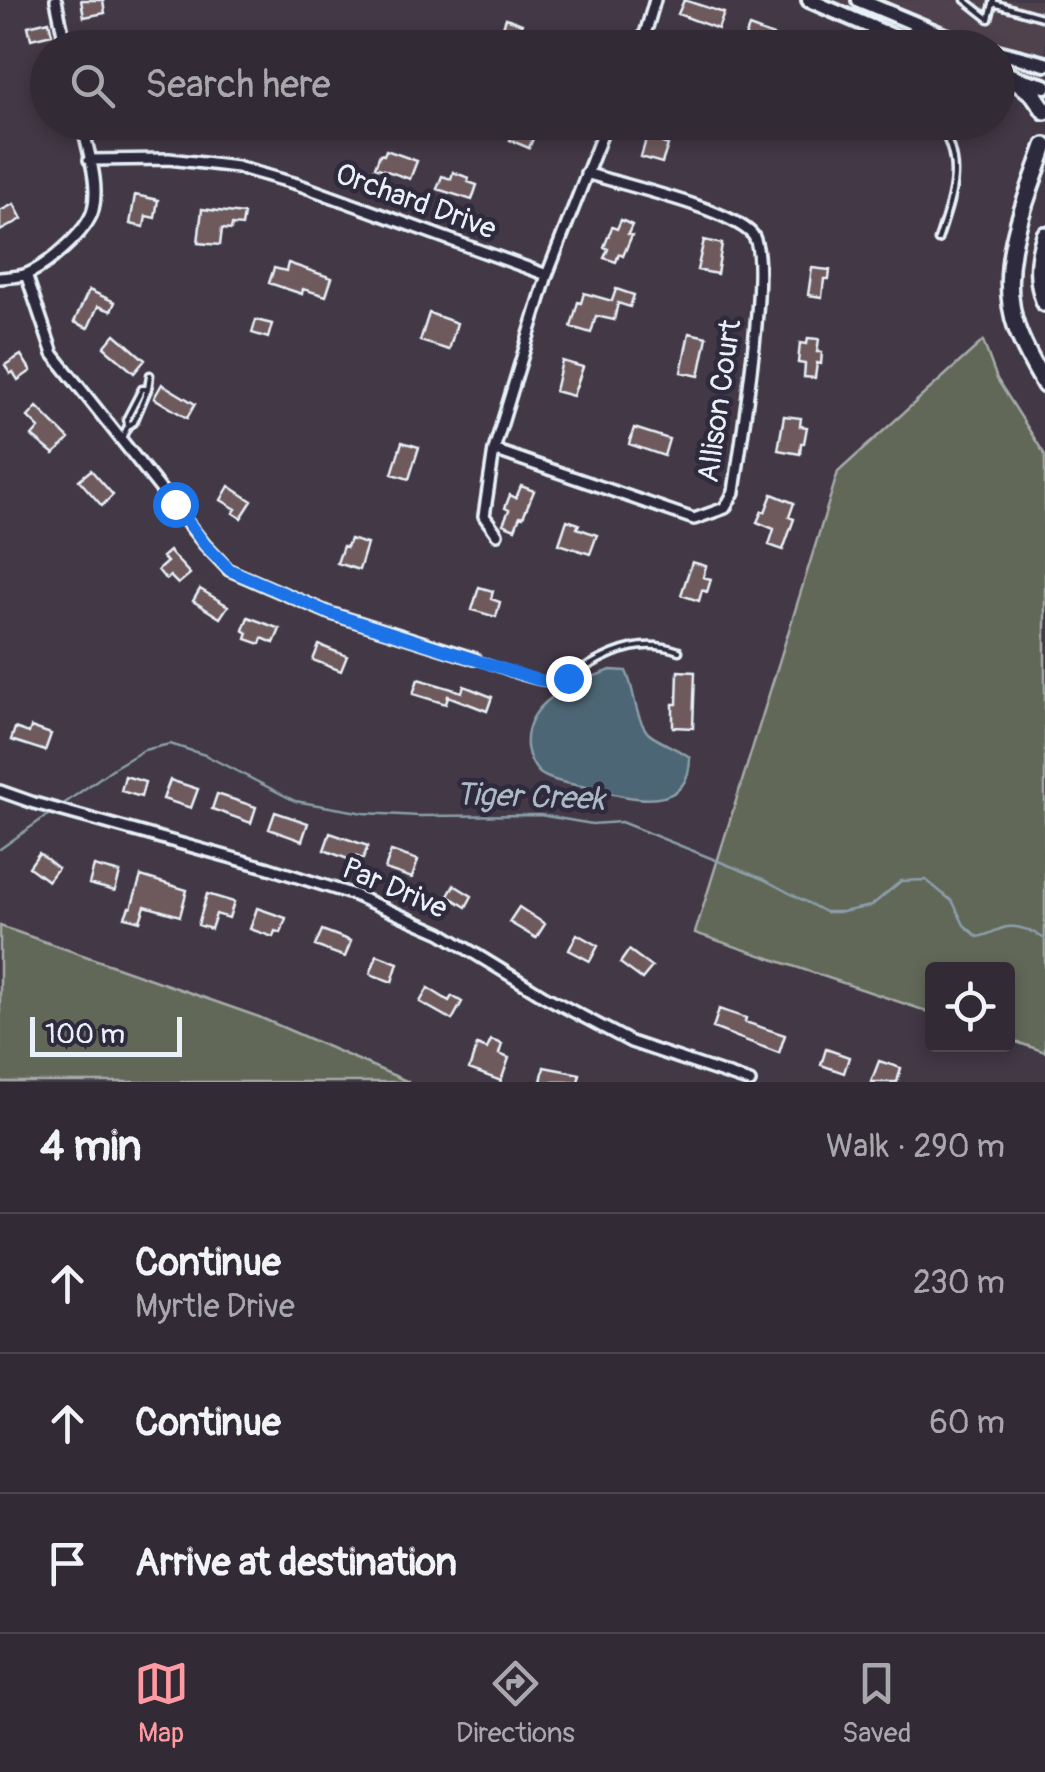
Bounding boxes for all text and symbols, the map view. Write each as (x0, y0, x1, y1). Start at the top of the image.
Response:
search box (30, 30, 1015, 140)
icon: search (65, 58, 120, 113)
text: Search here (145, 61, 331, 109)
street label: Orchard Drive (330, 155, 501, 248)
street label: Allison Court (690, 316, 749, 485)
route start (153, 482, 199, 528)
route end (546, 656, 592, 702)
water label: Tiger Creek (455, 774, 608, 820)
street label: Par Drive (337, 850, 453, 927)
map controls (925, 962, 1015, 1052)
button: locate (925, 962, 1015, 1052)
scale bar (30, 1012, 182, 1056)
text: 100 m (45, 1017, 125, 1052)
text: 4 min (40, 1121, 142, 1173)
text: Walk · 290 m (826, 1127, 1005, 1167)
text: Continue (135, 1239, 281, 1287)
icon: ahead (40, 1256, 95, 1311)
text: 230 m (913, 1263, 1005, 1303)
text: Myrtle Drive (135, 1287, 295, 1327)
icon: ahead (40, 1396, 95, 1451)
text: Continue (135, 1399, 281, 1447)
text: 60 m (929, 1403, 1005, 1443)
icon: arrive (40, 1536, 95, 1591)
text: Arrive at destination (135, 1539, 457, 1587)
tab: Map (134, 1656, 189, 1751)
tab: Directions (456, 1656, 575, 1751)
tab: Saved (842, 1656, 911, 1751)

